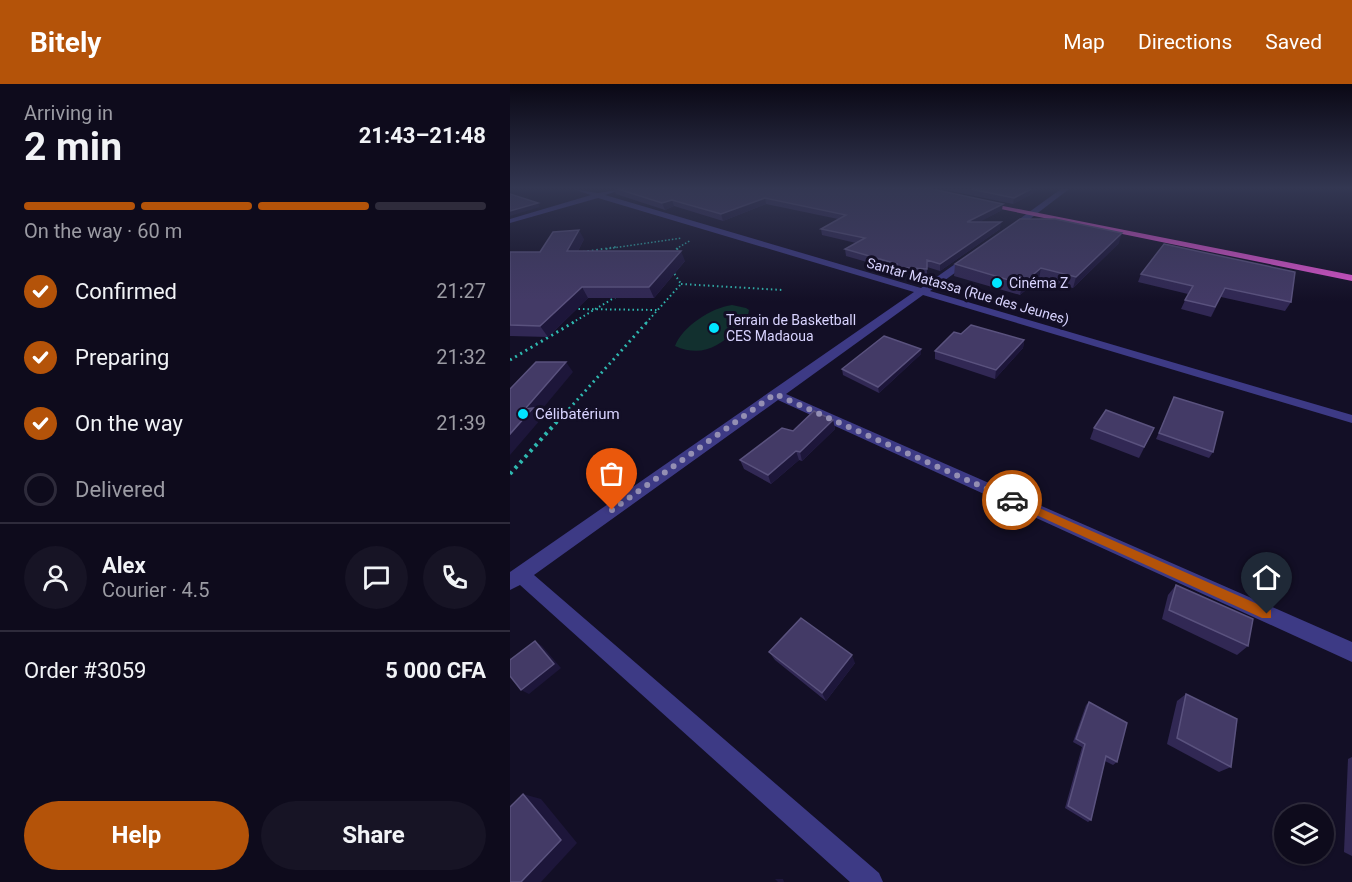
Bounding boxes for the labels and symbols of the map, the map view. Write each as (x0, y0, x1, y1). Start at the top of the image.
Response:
street label: Santar Matassa (Rue des Jeunes) (865, 254, 1071, 329)
place label: Cinéma Z (1009, 275, 1068, 291)
marker: Cinéma Z (990, 276, 1004, 290)
place label: Terrain de Basketball CES Madaoua (726, 312, 856, 344)
marker: Terrain de Basketball CES Madaoua (707, 321, 721, 335)
place label: Célibatérium (535, 405, 620, 423)
marker: Célibatérium (516, 407, 530, 421)
pin (586, 448, 637, 510)
courier (982, 470, 1042, 530)
pin (1241, 552, 1292, 614)

